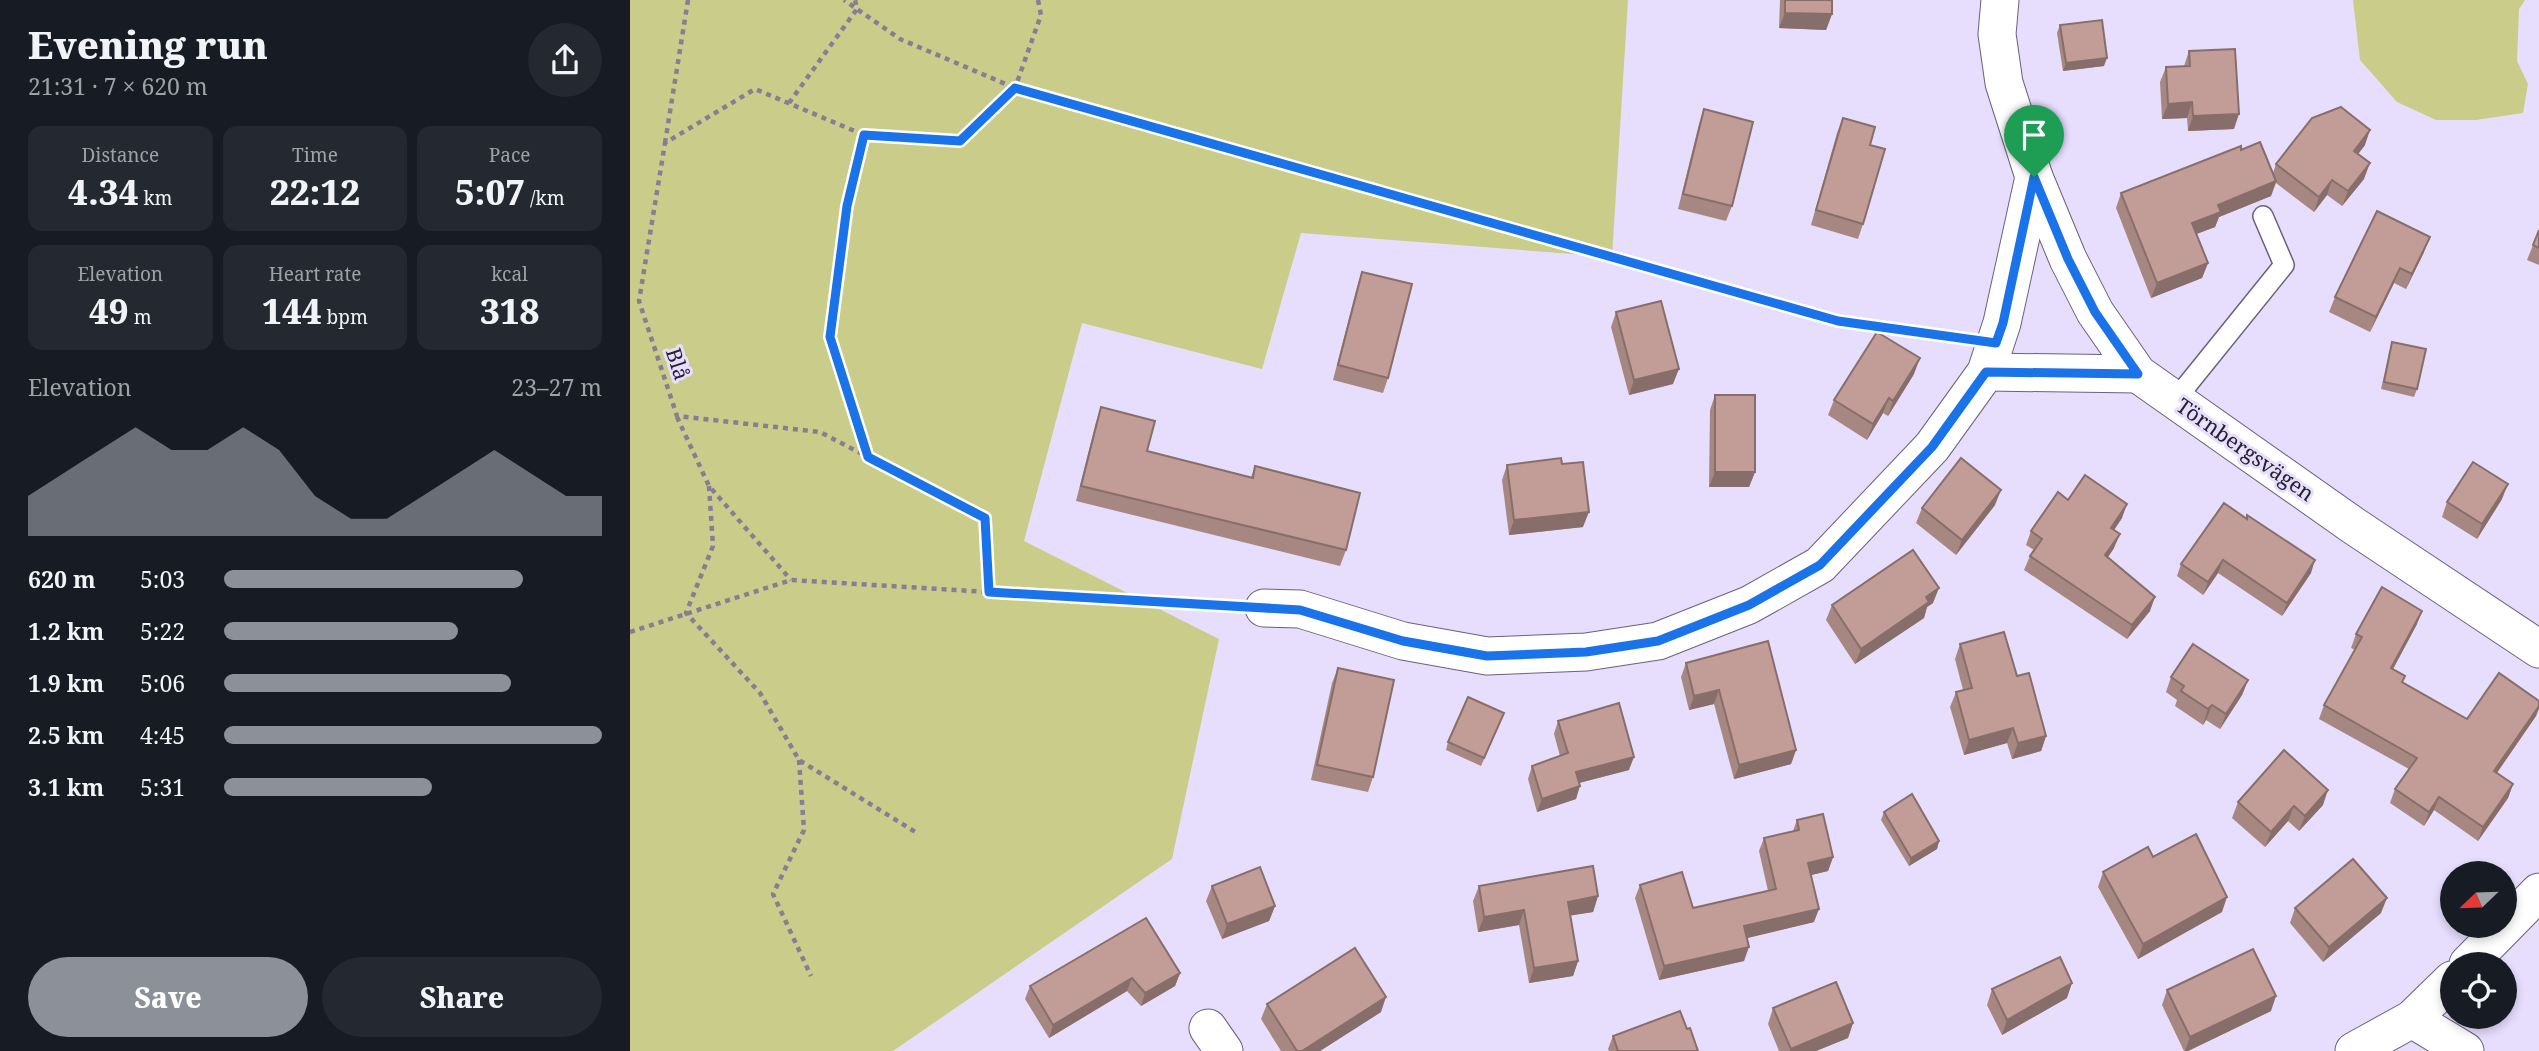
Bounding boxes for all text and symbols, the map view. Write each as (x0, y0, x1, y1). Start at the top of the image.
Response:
text: Evening run (28, 18, 268, 70)
button: share (528, 23, 602, 97)
text: 21:31 · 7 × 620 m (28, 70, 208, 102)
pin (2004, 105, 2064, 177)
icon: arrive (2015, 116, 2053, 154)
text: Distance (82, 142, 159, 168)
text: Time (292, 142, 338, 168)
text: Pace (489, 142, 531, 168)
text: 4.34 (68, 168, 139, 215)
text: 22:12 (270, 168, 360, 215)
text: 5:07 (455, 168, 525, 215)
text: km (139, 185, 173, 211)
text: /km (525, 185, 565, 211)
text: Elevation (78, 261, 163, 287)
text: Heart rate (269, 261, 361, 287)
text: kcal (491, 261, 528, 287)
text: 49 (89, 287, 129, 334)
text: 144 (262, 287, 322, 334)
text: 318 (480, 287, 539, 334)
text: m (129, 304, 152, 330)
text: bpm (322, 304, 368, 330)
street label: Blå (660, 344, 696, 383)
text: Elevation (28, 371, 132, 403)
text: 23–27 m (511, 371, 602, 403)
street label: Törnbergsvägen (2171, 391, 2320, 507)
text: 620 m (28, 563, 96, 595)
text: 5:03 (140, 563, 185, 595)
text: 1.2 km (28, 615, 104, 647)
text: 5:22 (140, 615, 185, 647)
text: 1.9 km (28, 667, 104, 699)
text: 5:06 (140, 667, 185, 699)
text: 2.5 km (28, 719, 104, 751)
text: 4:45 (140, 719, 185, 751)
text: 3.1 km (28, 771, 104, 803)
text: 5:31 (140, 771, 185, 803)
north arrow (2440, 861, 2516, 938)
map controls (2440, 861, 2517, 1029)
button: locate (2440, 952, 2517, 1029)
button: Save (28, 957, 308, 1037)
button: Share (322, 957, 602, 1037)

